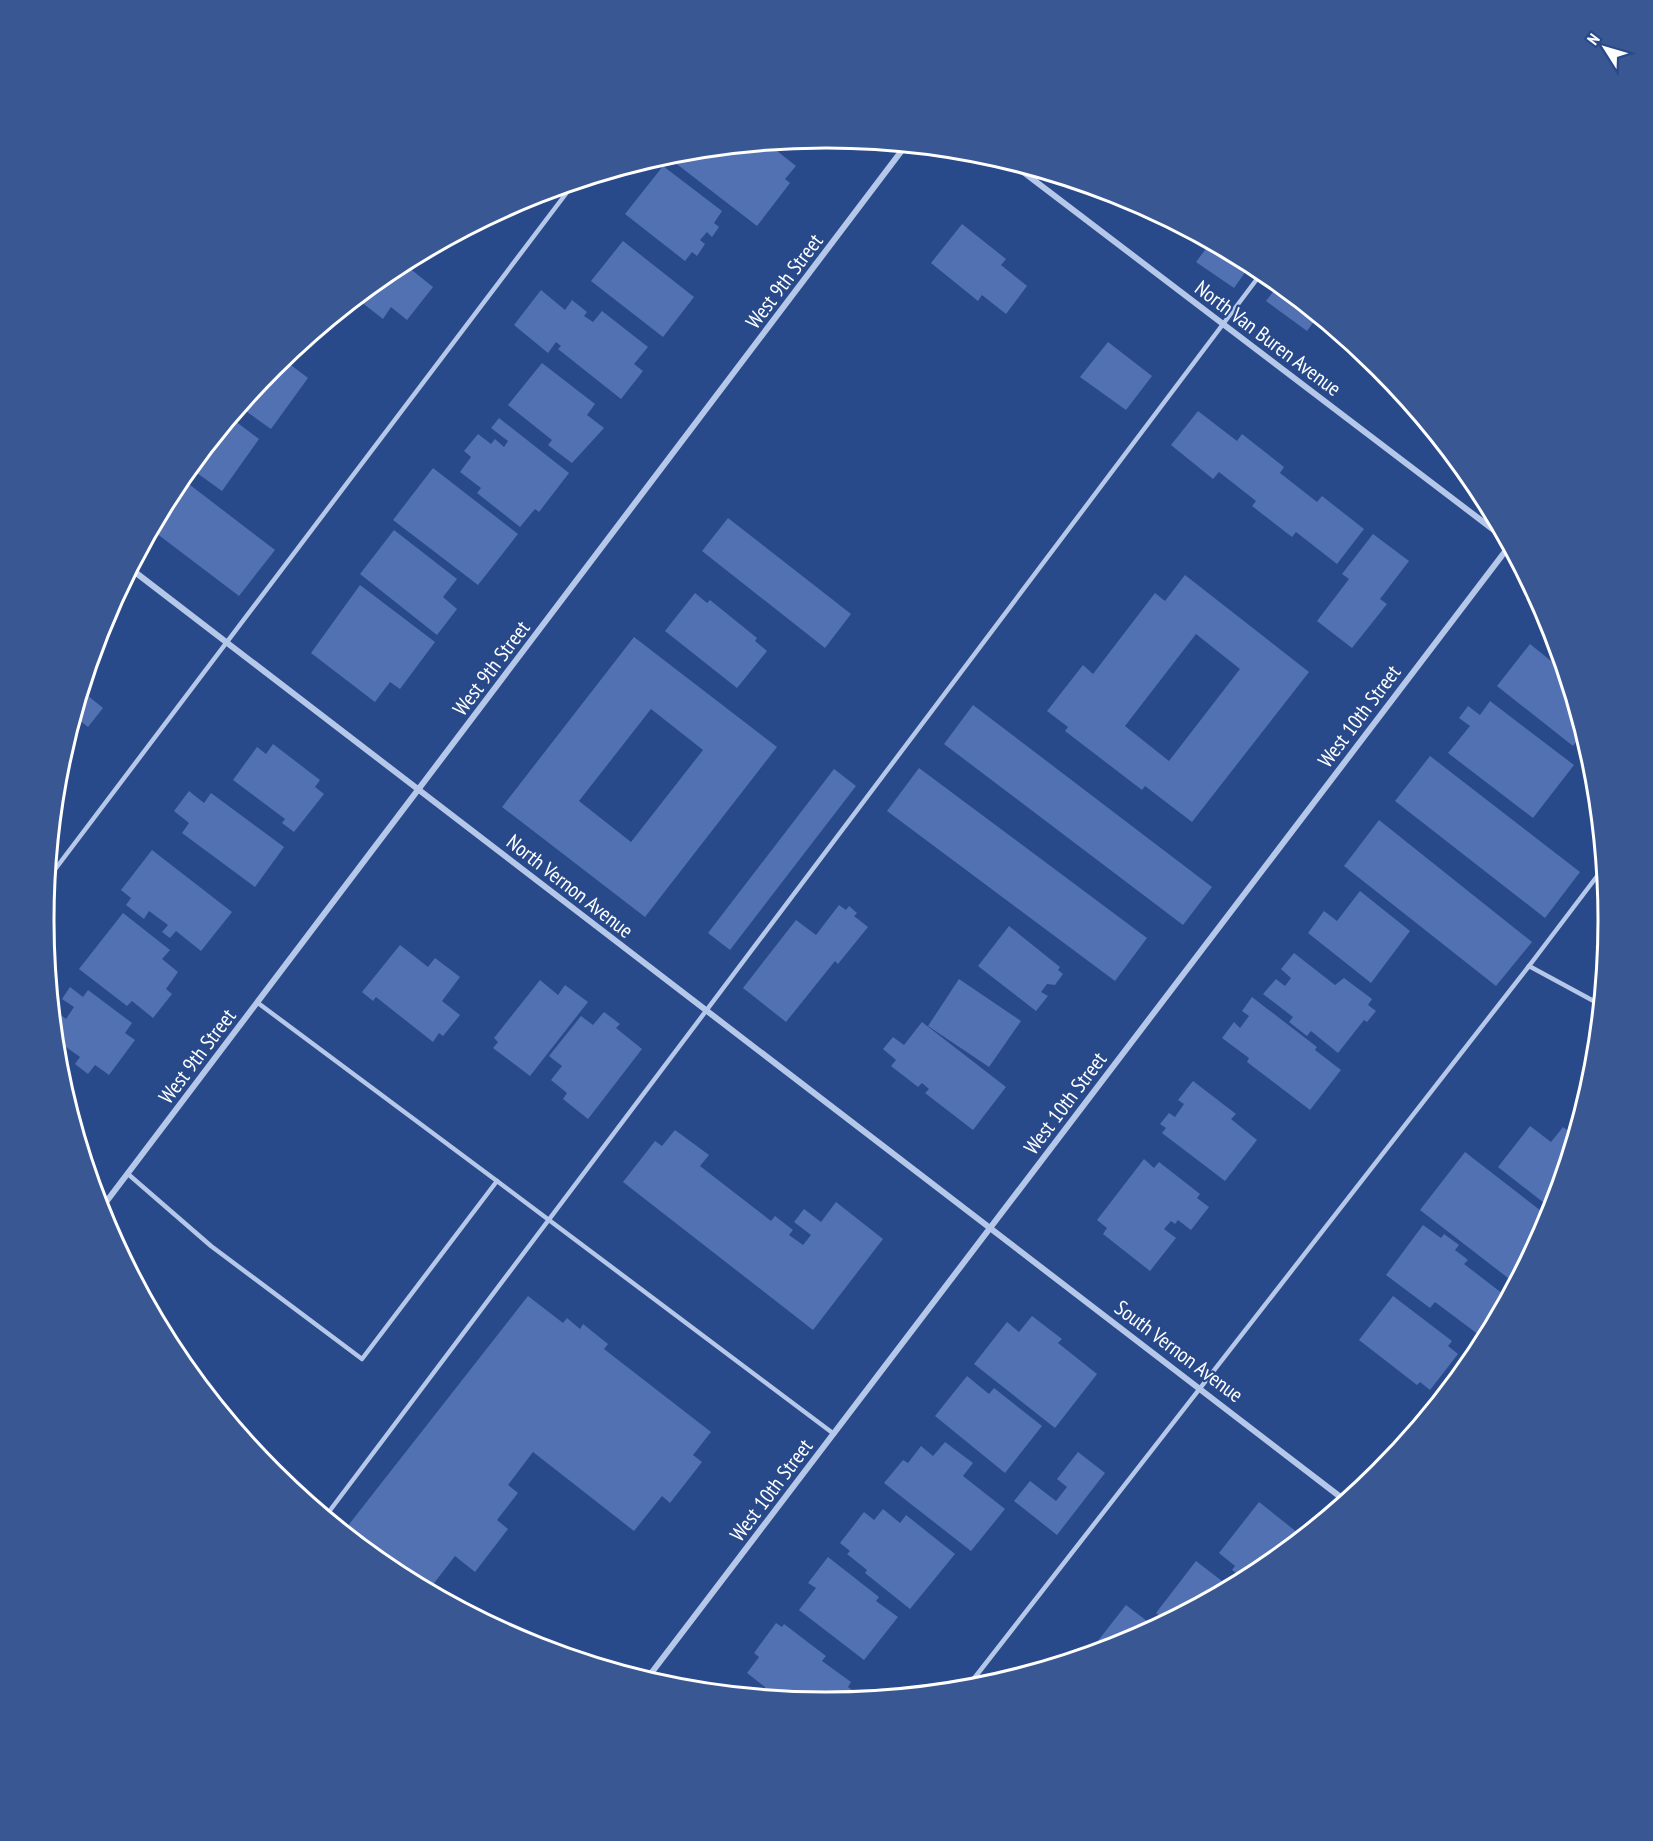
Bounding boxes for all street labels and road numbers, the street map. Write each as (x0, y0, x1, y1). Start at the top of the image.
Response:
street label: West 9th Street (740, 228, 829, 334)
street label: North Van Buren Avenue (1190, 274, 1346, 402)
street label: West 9th Street (447, 615, 536, 721)
street label: West 10th Street (1312, 659, 1406, 773)
street label: North Vernon Avenue (501, 828, 639, 944)
street label: West 9th Street (153, 1003, 242, 1109)
street label: West 10th Street (1018, 1046, 1112, 1160)
street label: South Vernon Avenue (1109, 1294, 1249, 1408)
street label: West 10th Street (724, 1433, 818, 1547)

